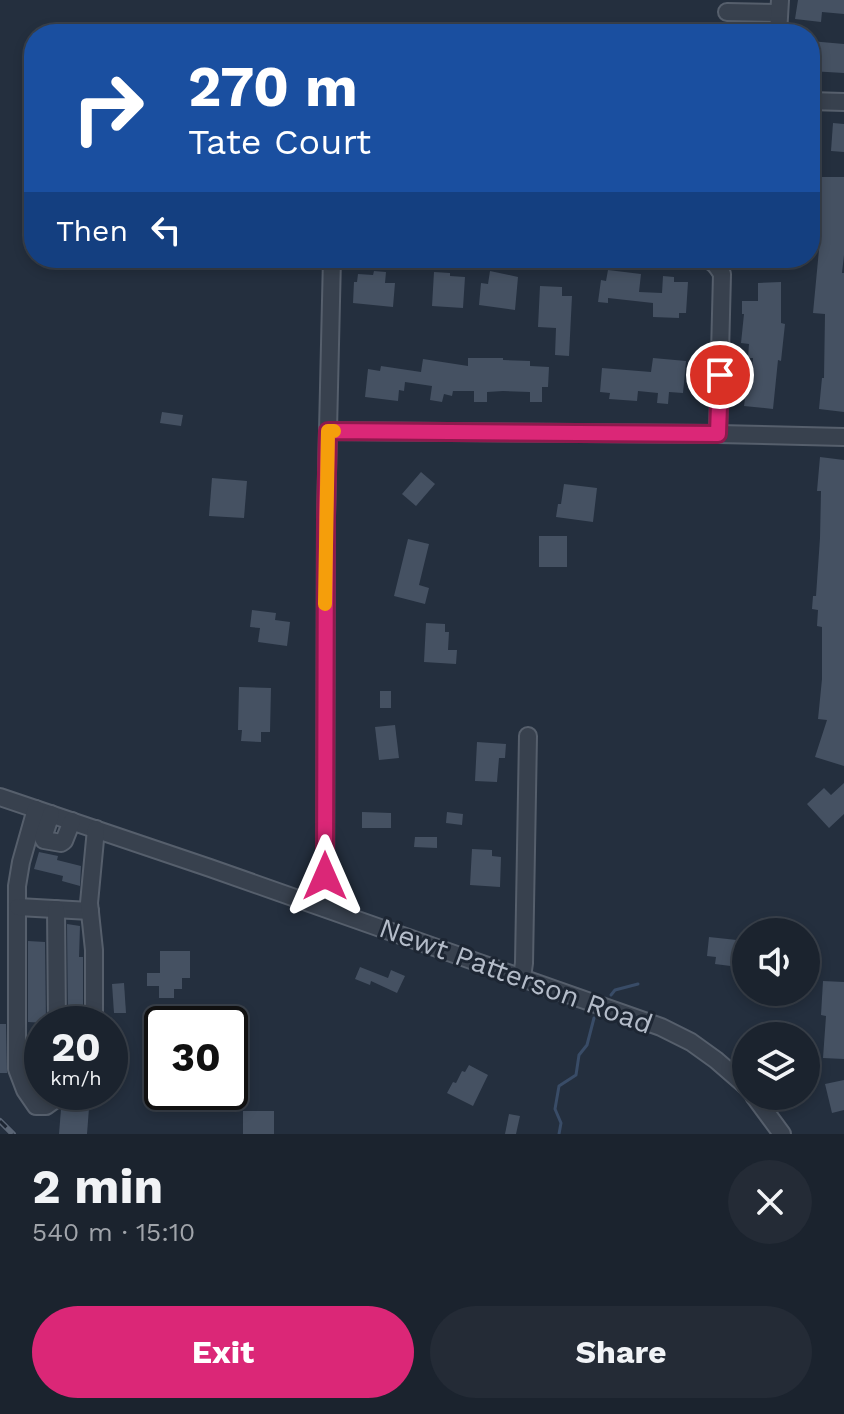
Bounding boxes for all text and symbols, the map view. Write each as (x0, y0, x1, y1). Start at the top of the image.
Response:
text: 270 m (188, 54, 358, 120)
icon: right (56, 56, 160, 160)
text: Tate Court (188, 121, 371, 163)
icon: left (144, 208, 188, 252)
text: Then (56, 213, 128, 248)
pin (686, 341, 754, 409)
icon: arrive (698, 353, 742, 397)
position arrow (283, 834, 367, 918)
street label: Newt Patterson Road (375, 911, 657, 1041)
map controls (732, 918, 820, 1110)
button: sound (732, 918, 820, 1006)
speed limit sign: 30 (144, 1006, 248, 1110)
button: layers (732, 1022, 820, 1110)
text: 20 (51, 1024, 101, 1071)
text: km/h (50, 1066, 102, 1090)
text: 2 min (32, 1158, 163, 1215)
button: close (728, 1160, 812, 1244)
text: 540 m · 15:10 (32, 1217, 195, 1247)
button: Exit (32, 1306, 414, 1398)
button: Share (430, 1306, 812, 1398)

